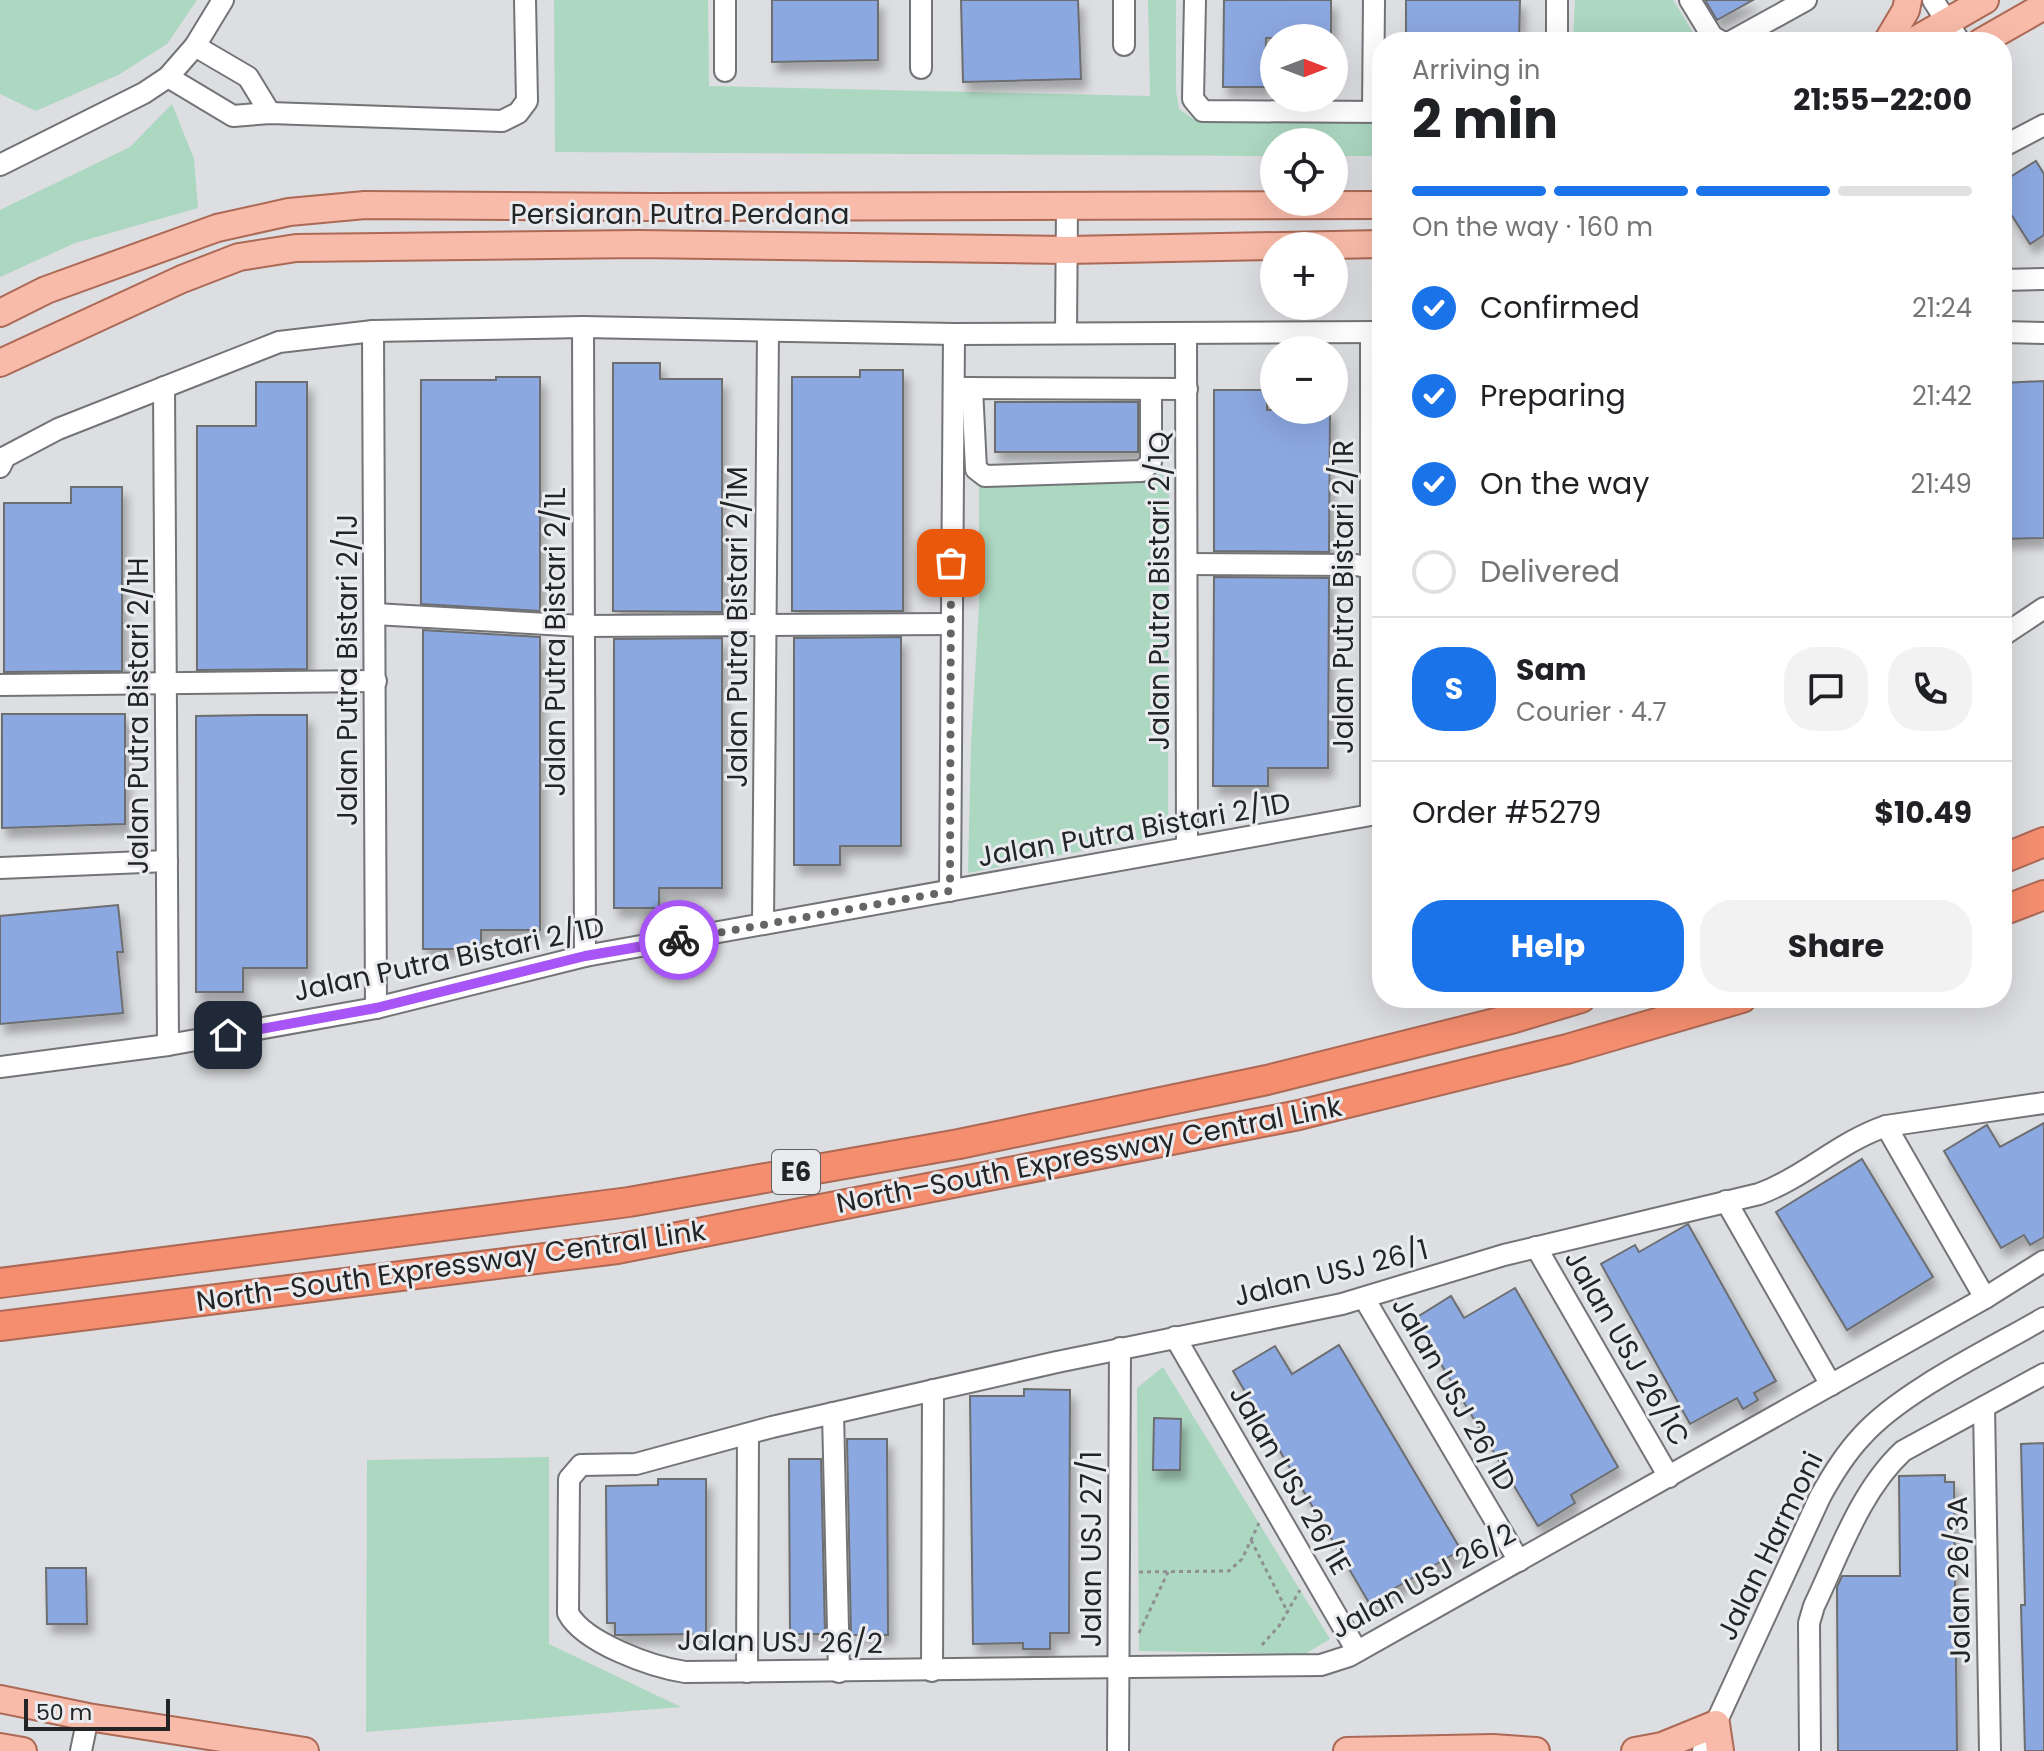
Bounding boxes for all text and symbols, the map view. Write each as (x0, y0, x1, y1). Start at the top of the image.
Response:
north arrow (1260, 24, 1348, 112)
map controls (1260, 24, 1348, 424)
text: Arriving in (1412, 52, 1541, 88)
text: 21:55–22:00 (1793, 78, 1972, 121)
text: 2 min (1412, 83, 1558, 156)
button: locate (1260, 128, 1348, 216)
street label: Persiaran Putra Perdana (510, 195, 850, 234)
text: On the way · 160 m (1412, 209, 1653, 245)
button: + (1260, 232, 1348, 320)
icon: check (1412, 286, 1456, 330)
text: Confirmed (1480, 286, 1640, 329)
text: 21:24 (1912, 290, 1972, 326)
button: − (1260, 336, 1348, 424)
icon: check (1412, 374, 1456, 418)
text: Preparing (1480, 374, 1626, 417)
text: 21:42 (1912, 378, 1972, 414)
street label: Jalan Putra Bistari 2/1Q (1140, 431, 1179, 751)
street label: Jalan Putra Bistari 2/1R (1324, 440, 1363, 754)
icon: check (1412, 462, 1456, 506)
text: On the way (1480, 462, 1649, 505)
street label: Jalan Putra Bistari 2/1M (718, 466, 757, 788)
text: 21:49 (1910, 466, 1972, 502)
street label: Jalan Putra Bistari 2/1L (536, 487, 575, 797)
street label: Jalan Putra Bistari 2/1J (328, 514, 367, 826)
pin (917, 529, 985, 597)
icon: bag (929, 541, 973, 585)
text: Delivered (1480, 550, 1620, 593)
street label: Jalan Putra Bistari 2/1H (119, 558, 158, 874)
button: chat (1784, 647, 1868, 731)
button: phone (1888, 647, 1972, 731)
text: Sam (1516, 648, 1587, 691)
text: S (1445, 667, 1463, 710)
text: Courier · 4.7 (1516, 694, 1667, 730)
street label: Jalan Putra Bistari 2/1D (975, 783, 1293, 877)
text: Order #5279 (1412, 791, 1601, 834)
text: $10.49 (1874, 791, 1972, 834)
courier (639, 900, 719, 980)
button: Help (1412, 900, 1684, 992)
button: Share (1700, 900, 1972, 992)
street label: Jalan Putra Bistari 2/1D (290, 907, 608, 1011)
icon: bike (657, 918, 701, 962)
pin (194, 1001, 262, 1069)
icon: home (206, 1013, 250, 1057)
street label: North–South Expressway Central Link (833, 1087, 1346, 1223)
road number: E6 (772, 1150, 820, 1194)
street label: North–South Expressway Central Link (194, 1211, 709, 1321)
street label: Jalan USJ 26/1 (1230, 1230, 1432, 1316)
street label: Jalan USJ 26/1C (1555, 1243, 1699, 1453)
street label: Jalan USJ 26/1D (1382, 1290, 1526, 1498)
street label: Jalan USJ 26/1E (1220, 1378, 1360, 1582)
street label: Jalan Harmoni (1707, 1445, 1833, 1647)
street label: Jalan USJ 27/1 (1072, 1451, 1111, 1647)
street label: Jalan 26/3A (1938, 1496, 1980, 1664)
street label: Jalan USJ 26/2 (1323, 1514, 1523, 1648)
street label: Jalan USJ 26/2 (677, 1621, 883, 1663)
scale bar (24, 1695, 170, 1731)
text: 50 m (36, 1697, 92, 1728)

